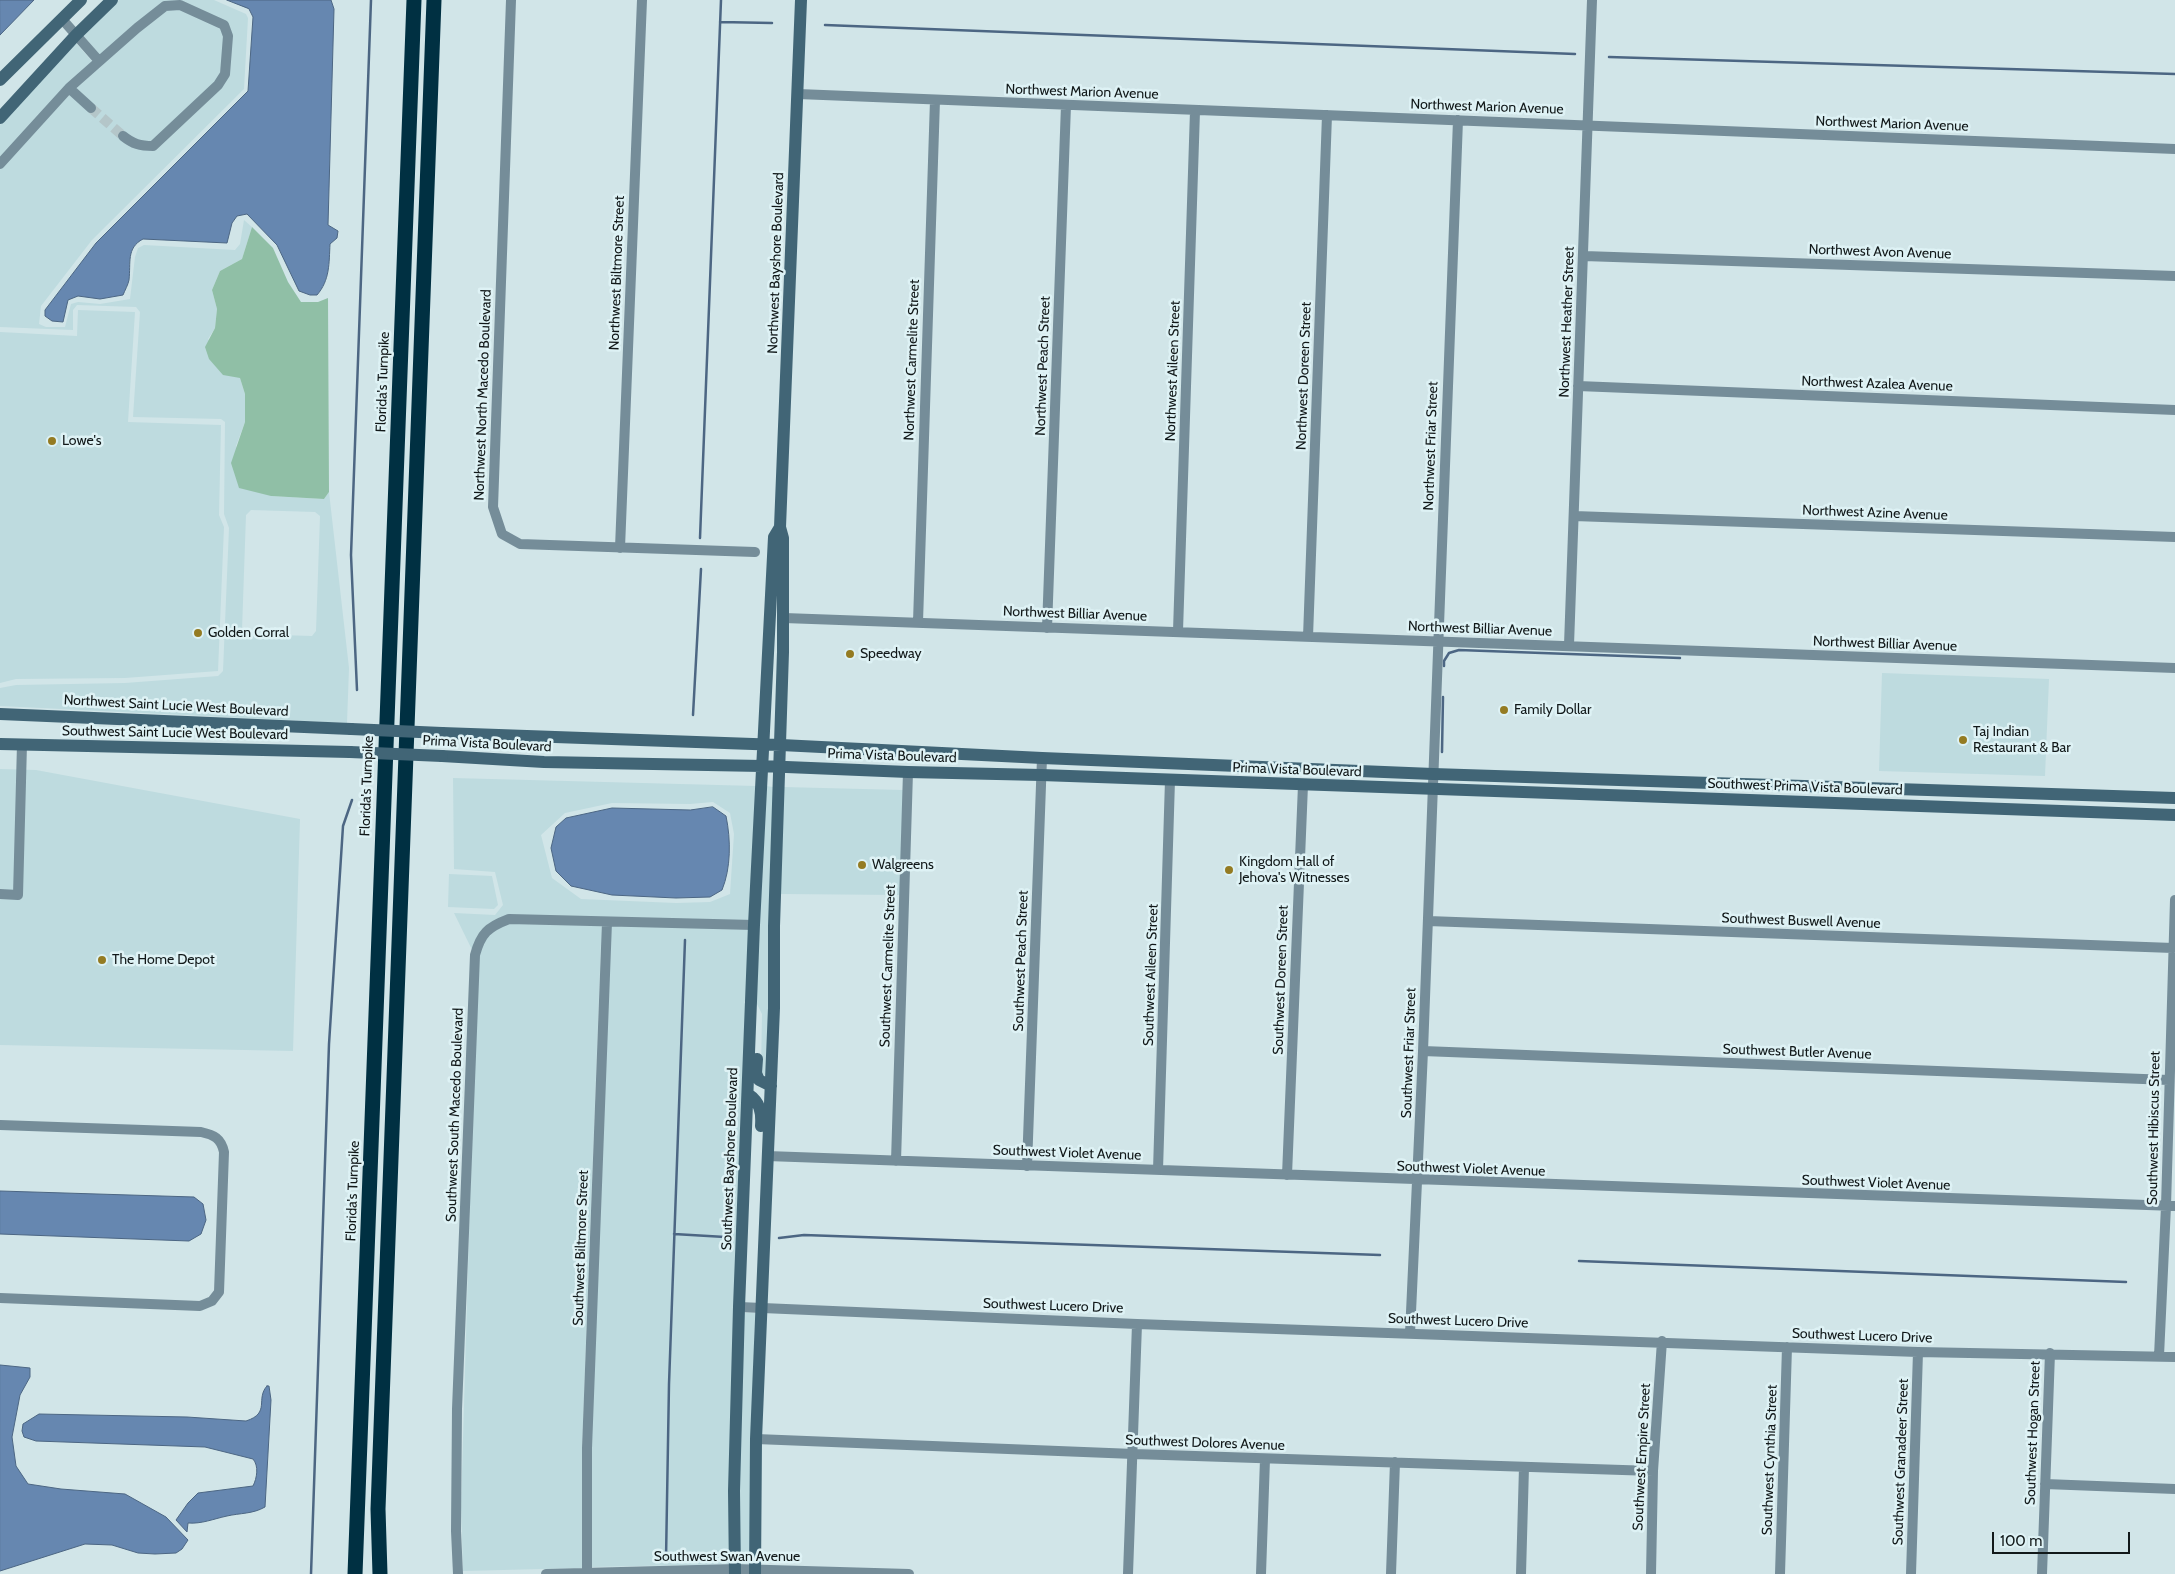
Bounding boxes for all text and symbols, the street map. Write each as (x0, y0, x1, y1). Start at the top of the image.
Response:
street label: Northwest Marion Avenue (1005, 81, 1159, 103)
street label: Northwest Marion Avenue (1410, 96, 1564, 118)
street label: Northwest Marion Avenue (1815, 113, 1969, 135)
street label: Northwest Bayshore Boulevard (764, 172, 788, 354)
street label: Northwest Biltmore Street (606, 195, 628, 351)
street label: Northwest Avon Avenue (1808, 241, 1952, 263)
street label: Northwest Heather Street (1556, 246, 1578, 398)
street label: Northwest Carmelite Street (901, 279, 923, 441)
street label: Northwest North Macedo Boulevard (471, 289, 495, 501)
street label: Northwest Peach Street (1032, 296, 1054, 436)
street label: Northwest Aileen Street (1162, 300, 1184, 442)
street label: Northwest Doreen Street (1293, 302, 1315, 450)
street label: Florida's Turnpike (373, 331, 393, 433)
street label: Northwest Azalea Avenue (1801, 373, 1953, 395)
street label: Northwest Friar Street (1420, 381, 1442, 511)
place label: Lowe's (62, 433, 102, 449)
marker: Lowe's (46, 435, 58, 447)
street label: Northwest Azine Avenue (1802, 502, 1948, 524)
street label: Northwest Billiar Avenue (1003, 603, 1147, 625)
street label: Northwest Billiar Avenue (1408, 618, 1552, 640)
place label: Golden Corral (208, 625, 289, 641)
marker: Golden Corral (192, 627, 204, 639)
street label: Northwest Billiar Avenue (1813, 633, 1957, 655)
place label: Speedway (860, 646, 922, 662)
marker: Speedway (844, 648, 856, 660)
street label: Northwest Saint Lucie West Boulevard (63, 692, 289, 720)
place label: Family Dollar (1514, 702, 1591, 718)
marker: Family Dollar (1498, 704, 1510, 716)
street label: Southwest Saint Lucie West Boulevard (62, 723, 288, 743)
place label: Taj Indian Restaurant & Bar (1973, 724, 2071, 756)
street label: Prima Vista Boulevard (422, 732, 552, 756)
marker: Taj Indian Restaurant & Bar (1957, 734, 1969, 746)
street label: Florida's Turnpike (357, 735, 377, 837)
street label: Prima Vista Boulevard (827, 745, 957, 767)
street label: Prima Vista Boulevard (1232, 759, 1362, 781)
street label: Southwest Prima Vista Boulevard (1707, 775, 1903, 799)
place label: Kingdom Hall of Jehova's Witnesses (1239, 854, 1350, 886)
place label: Walgreens (872, 857, 934, 873)
marker: Walgreens (856, 859, 868, 871)
marker: Kingdom Hall of Jehova's Witnesses (1223, 864, 1235, 876)
street label: Southwest Carmelite Street (877, 884, 899, 1048)
street label: Southwest Peach Street (1010, 890, 1032, 1032)
street label: Southwest Aileen Street (1140, 904, 1162, 1046)
street label: Southwest Doreen Street (1270, 905, 1292, 1055)
street label: Southwest Buswell Avenue (1721, 910, 1881, 932)
place label: The Home Depot (112, 952, 215, 968)
marker: The Home Depot (96, 954, 108, 966)
street label: Southwest Friar Street (1398, 987, 1420, 1119)
street label: Southwest South Macedo Boulevard (443, 1008, 467, 1222)
street label: Southwest Butler Avenue (1722, 1041, 1872, 1063)
street label: Southwest Hibiscus Street (2144, 1051, 2164, 1205)
street label: Southwest Bayshore Boulevard (718, 1067, 742, 1251)
street label: Florida's Turnpike (343, 1140, 363, 1242)
street label: Southwest Violet Avenue (992, 1142, 1142, 1164)
street label: Southwest Violet Avenue (1396, 1158, 1546, 1180)
street label: Southwest Biltmore Street (570, 1170, 592, 1326)
street label: Southwest Violet Avenue (1801, 1172, 1951, 1194)
street label: Southwest Lucero Drive (983, 1295, 1123, 1317)
street label: Southwest Lucero Drive (1388, 1310, 1528, 1332)
street label: Southwest Lucero Drive (1792, 1325, 1932, 1347)
street label: Southwest Hogan Street (2022, 1361, 2044, 1505)
street label: Southwest Granadeer Street (1890, 1378, 1912, 1546)
street label: Southwest Empire Street (1630, 1383, 1654, 1531)
street label: Southwest Cynthia Street (1759, 1384, 1781, 1536)
street label: Southwest Dolores Avenue (1125, 1432, 1285, 1454)
scale bar (1995, 1522, 2132, 1554)
text: 100 m (2000, 1532, 2042, 1550)
street label: Southwest Swan Avenue (654, 1549, 800, 1565)

